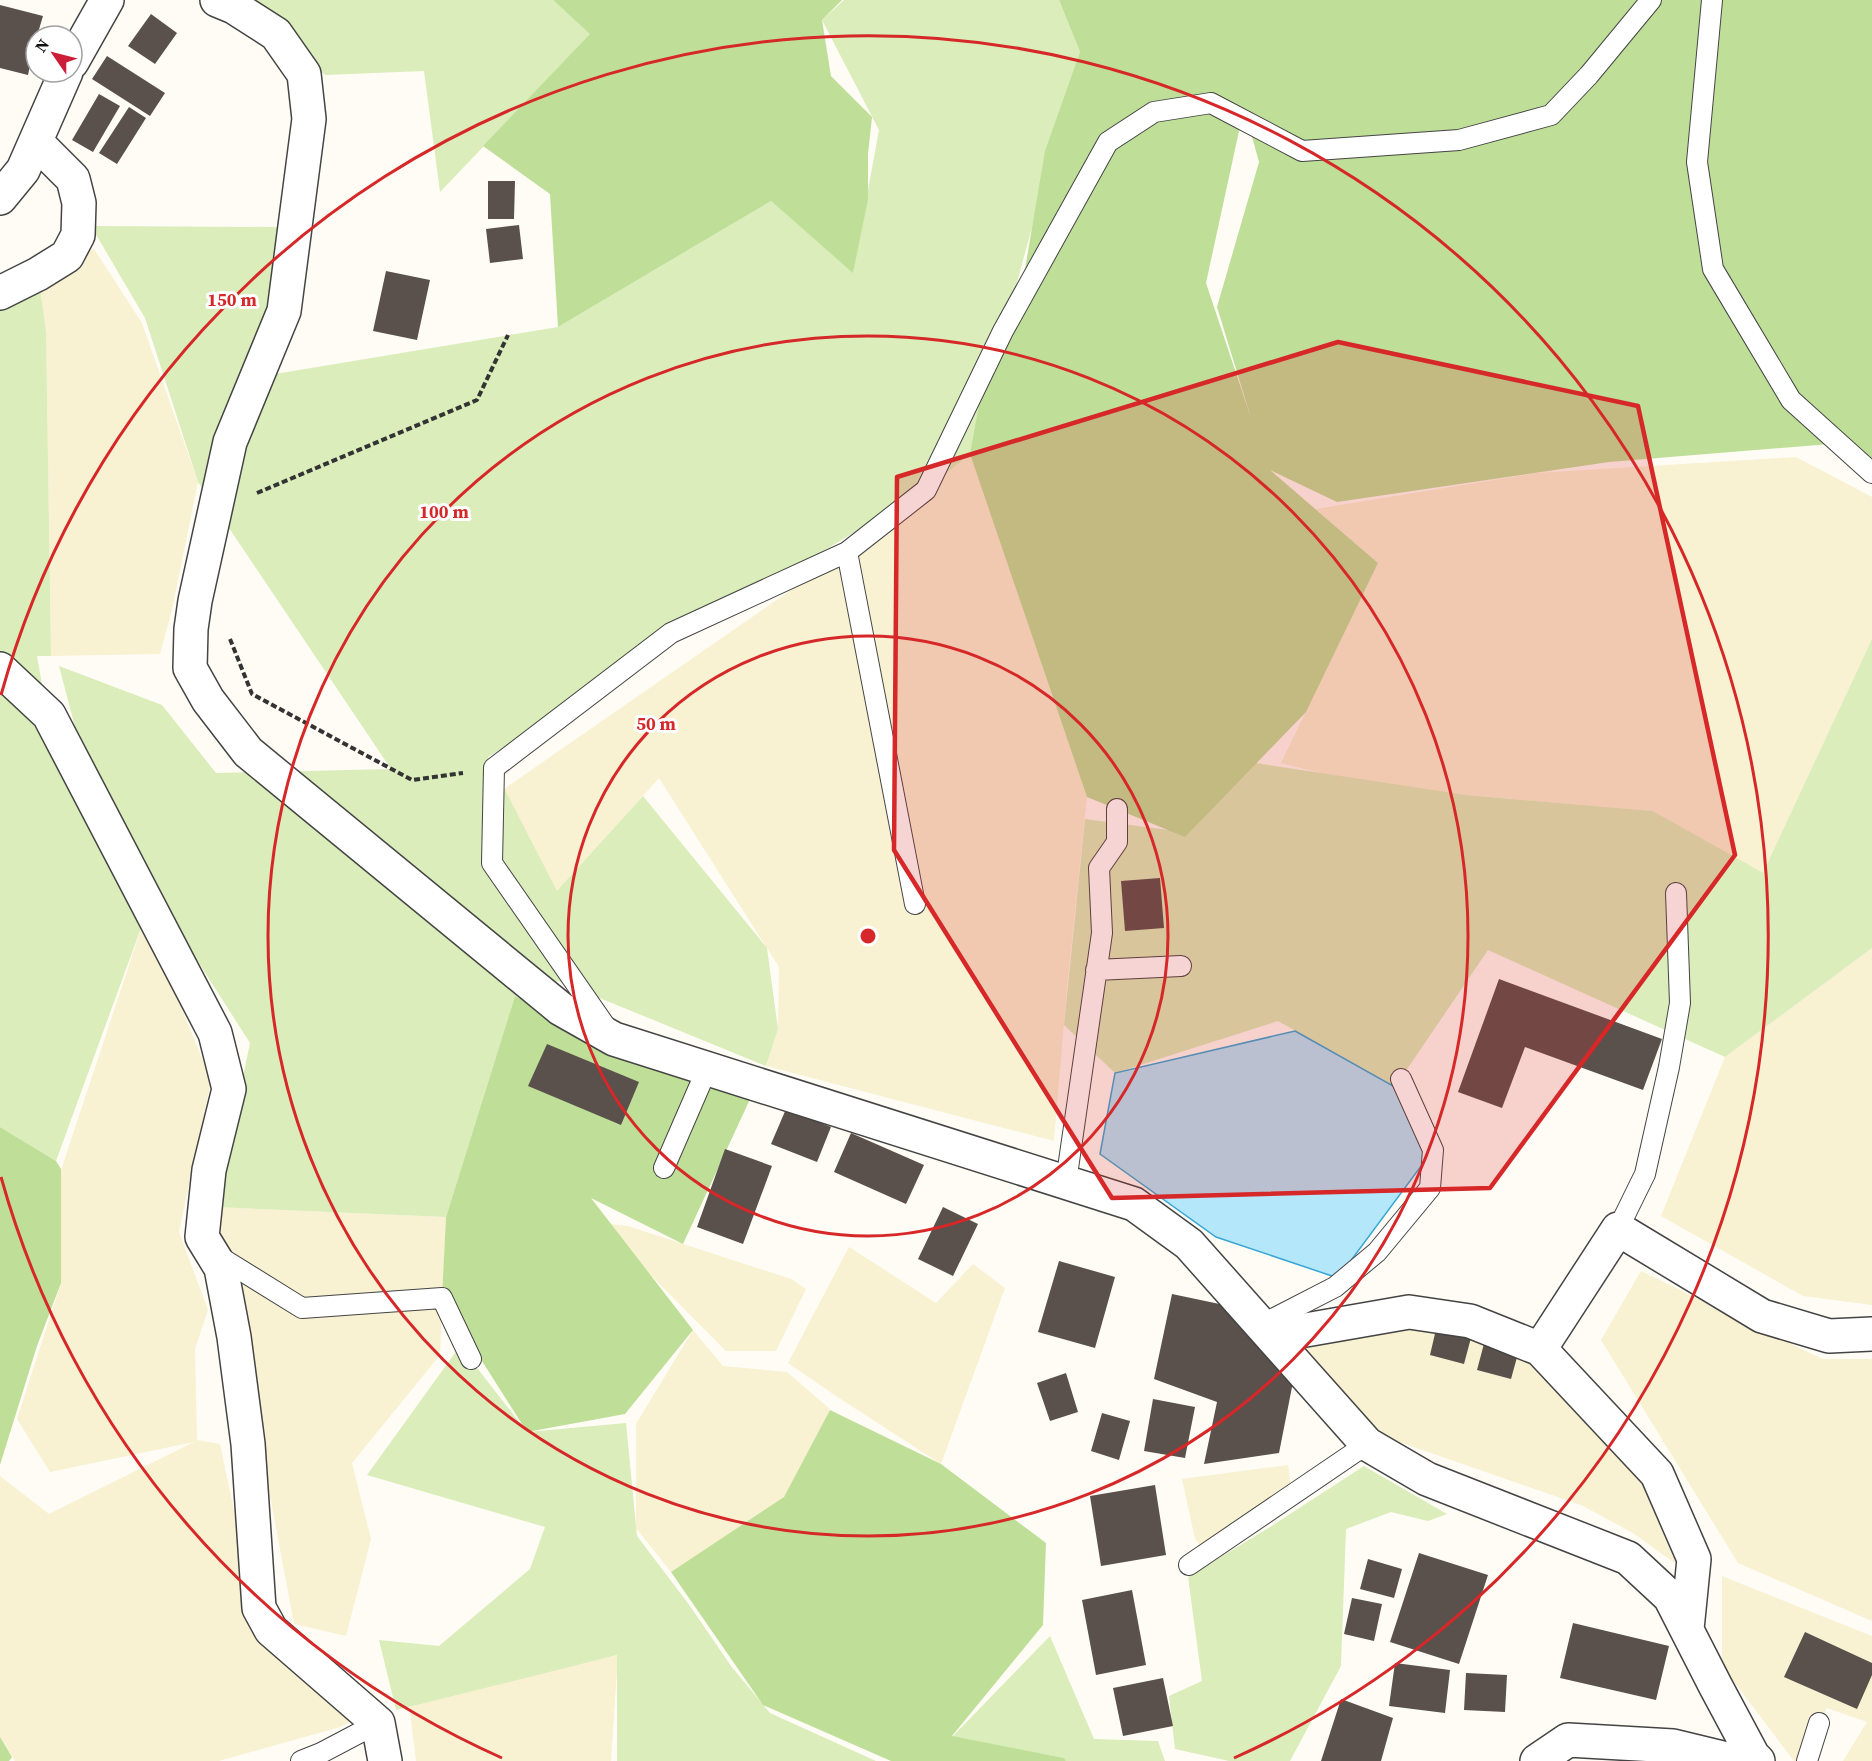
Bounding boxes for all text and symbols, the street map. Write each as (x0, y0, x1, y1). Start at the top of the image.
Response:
north arrow (24, 24, 84, 84)
text: N (29, 34, 54, 56)
text: 150 m (207, 287, 257, 312)
text: 100 m (419, 499, 469, 524)
text: 50 m (636, 711, 676, 736)
centre of rings (858, 926, 878, 946)

